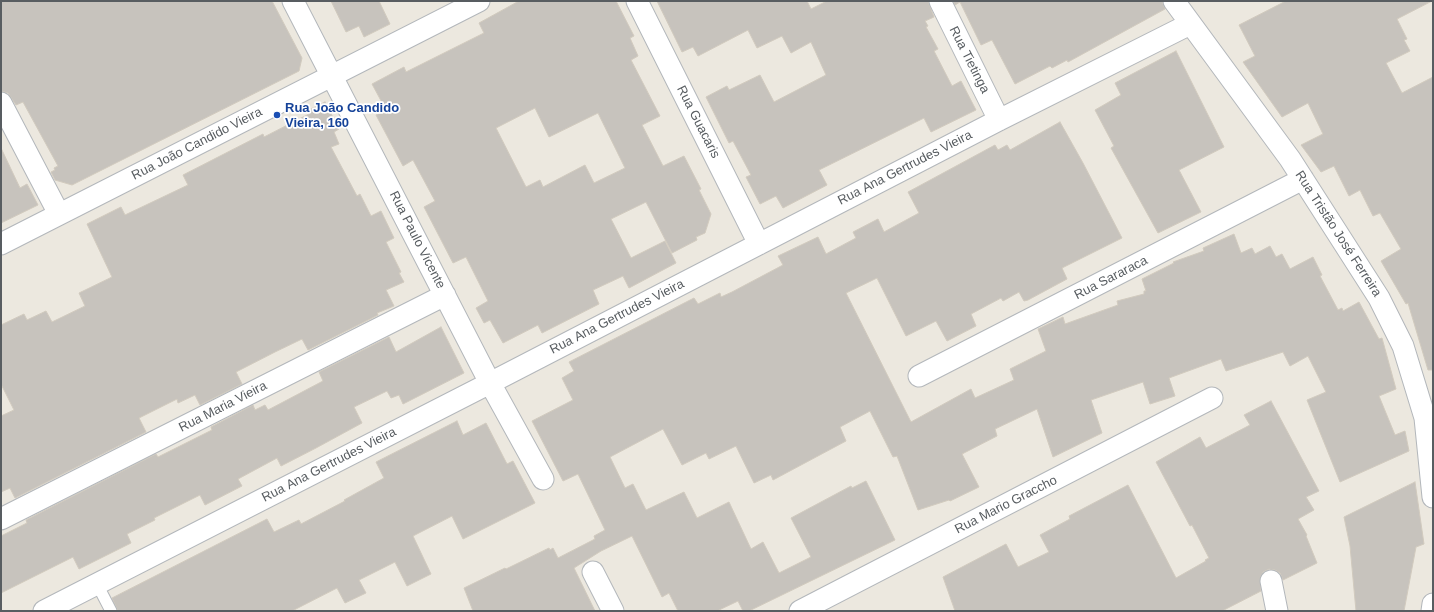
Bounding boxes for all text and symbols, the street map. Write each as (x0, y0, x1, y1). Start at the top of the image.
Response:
street label: Rua Tietinga (945, 24, 993, 96)
street label: Rua Guacaris (673, 83, 723, 161)
place label: Rua João Candido Vieira, 160 (285, 100, 399, 131)
street label: Rua João Candido Vieira (129, 104, 265, 184)
marker: Rua João Candido Vieira, 160 (272, 110, 282, 120)
street label: Rua Ana Gertrudes Vieira (835, 127, 975, 209)
street label: Rua Tristão José Ferreira (1291, 168, 1385, 300)
street label: Rua Paulo Vicente (386, 189, 448, 291)
street label: Rua Sararaca (1072, 253, 1150, 303)
street label: Rua Ana Gertrudes Vieira (547, 276, 687, 358)
street label: Rua Maria Vieira (176, 378, 270, 436)
street label: Rua Ana Gertrudes Vieira (259, 424, 399, 506)
street label: Rua Mario Graccho (952, 472, 1060, 538)

